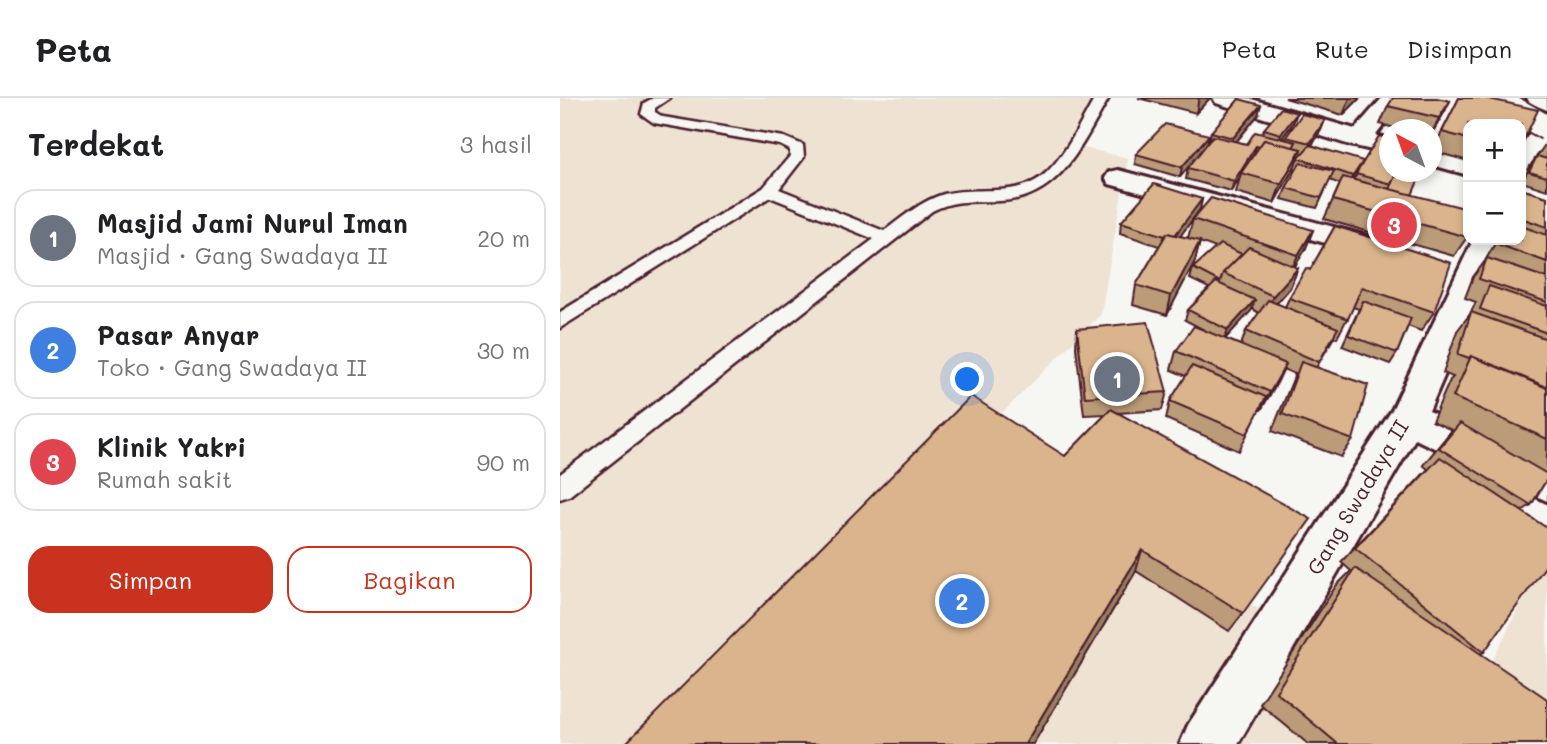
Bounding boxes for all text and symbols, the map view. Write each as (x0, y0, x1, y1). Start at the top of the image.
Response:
text: Peta (35, 27, 112, 70)
text: Peta (1222, 33, 1277, 64)
text: Rute (1315, 33, 1369, 64)
text: Disimpan (1407, 33, 1512, 64)
north arrow (1379, 119, 1442, 182)
map controls (1463, 119, 1526, 245)
button: + (1463, 119, 1526, 182)
text: Terdekat (28, 124, 164, 164)
text: 3 hasil (460, 129, 532, 159)
button: − (1463, 182, 1526, 245)
pin: 3 (1371, 199, 1417, 251)
text: Masjid Jami Nurul Iman (97, 206, 408, 240)
text: 1 (48, 223, 58, 253)
text: 20 m (477, 223, 530, 253)
text: Masjid · Gang Swadaya II (97, 240, 388, 270)
text: Pasar Anyar (97, 318, 259, 352)
text: 2 (47, 335, 59, 365)
text: 30 m (477, 335, 530, 365)
text: Toko · Gang Swadaya II (97, 352, 367, 382)
pin: 1 (1094, 353, 1140, 405)
your location (950, 362, 984, 396)
street label: Gang Swadaya II (1300, 415, 1414, 579)
text: Klinik Yakri (97, 430, 246, 464)
text: 3 (46, 447, 60, 477)
text: 90 m (477, 447, 530, 477)
text: Rumah sakit (97, 464, 232, 494)
button: Simpan (28, 546, 273, 613)
button: Bagikan (287, 546, 532, 613)
pin: 2 (939, 575, 985, 627)

